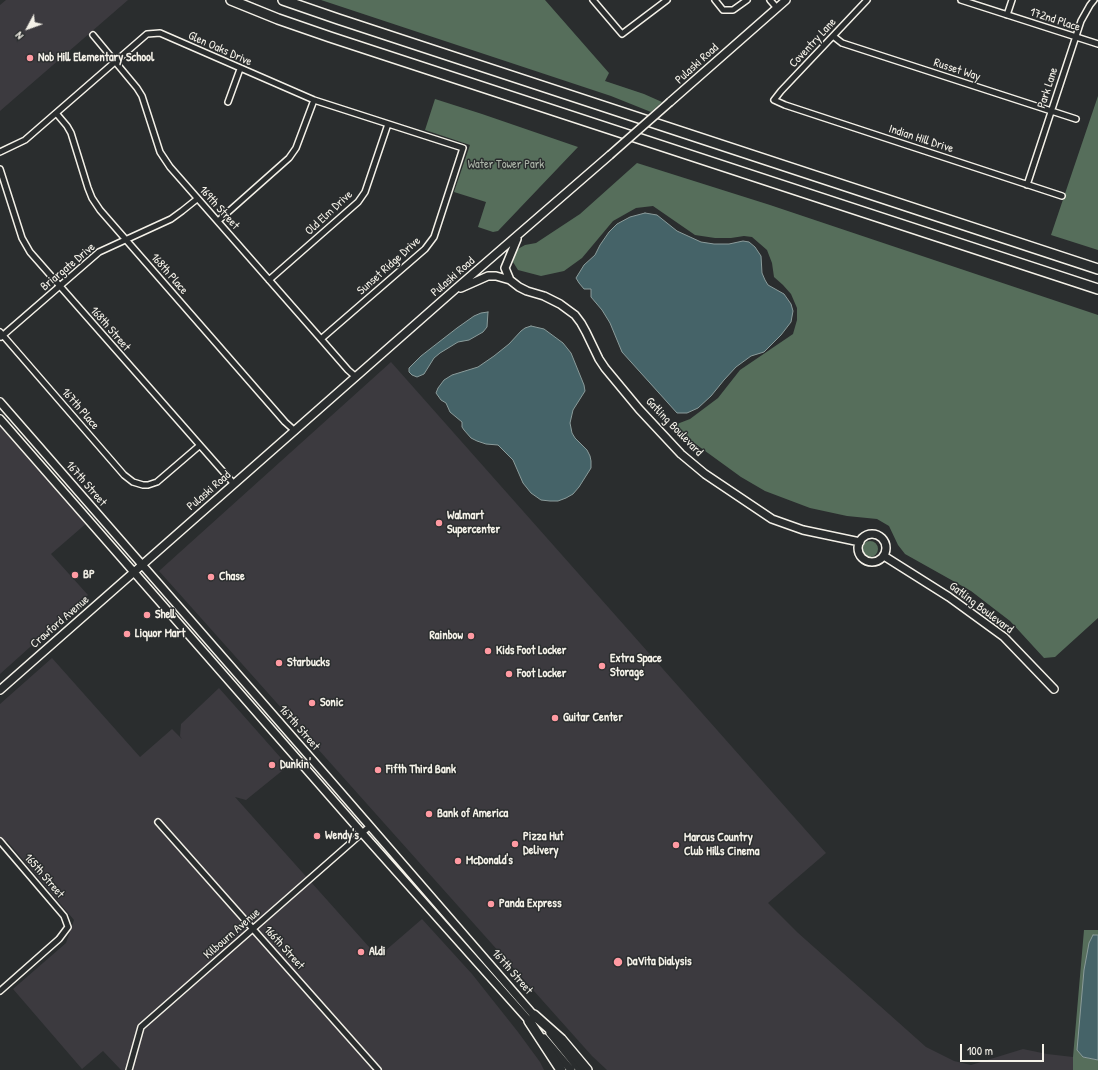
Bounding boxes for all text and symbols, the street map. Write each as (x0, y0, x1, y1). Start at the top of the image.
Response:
street label: 172nd Place (1028, 5, 1082, 35)
north arrow (8, 8, 48, 48)
street label: Coventry Lane (786, 15, 840, 71)
text: N (12, 29, 26, 43)
street label: Glen Oaks Drive (186, 29, 254, 69)
street label: Pulaski Road (672, 41, 722, 87)
place label: Nob Hill Elementary School (38, 51, 154, 65)
marker: Nob Hill Elementary School (25, 53, 35, 63)
street label: Russet Way (932, 56, 982, 84)
street label: Park Lane (1035, 66, 1061, 110)
street label: Indian Hill Drive (887, 122, 955, 156)
park label: Water Tower Park (468, 158, 544, 172)
street label: 169th Street (196, 183, 242, 233)
street label: Old Elm Drive (302, 188, 356, 238)
street label: Sunset Ridge Drive (354, 234, 424, 298)
street label: Briargate Drive (38, 240, 98, 294)
street label: 168th Place (147, 251, 191, 297)
street label: Pulaski Road (428, 254, 478, 300)
street label: 168th Street (87, 304, 133, 354)
street label: 167th Place (58, 385, 102, 433)
street label: Gatling Boulevard (642, 394, 706, 460)
street label: 167th Street (63, 459, 109, 509)
street label: Pulaski Road (184, 468, 234, 514)
place label: Walmart Supercenter (447, 509, 500, 537)
marker: Walmart Supercenter (434, 518, 444, 528)
place label: BP (83, 568, 95, 582)
marker: BP (70, 570, 80, 580)
place label: Chase (219, 570, 245, 584)
marker: Chase (206, 572, 216, 582)
street label: Gatling Boulevard (946, 579, 1016, 637)
street label: Crawford Avenue (28, 593, 92, 651)
place label: Shell (155, 608, 175, 622)
marker: Shell (142, 610, 152, 620)
place label: Liquor Mart (135, 627, 185, 641)
marker: Liquor Mart (122, 629, 132, 639)
place label: Rainbow (429, 629, 463, 643)
marker: Rainbow (466, 631, 476, 641)
place label: Kids Foot Locker (496, 644, 566, 658)
marker: Kids Foot Locker (483, 646, 493, 656)
place label: Extra Space Storage (610, 652, 662, 680)
place label: Starbucks (287, 656, 330, 670)
marker: Starbucks (274, 658, 284, 668)
marker: Extra Space Storage (597, 661, 607, 671)
place label: Foot Locker (517, 667, 566, 681)
marker: Foot Locker (504, 669, 514, 679)
place label: Sonic (320, 696, 343, 710)
marker: Sonic (307, 698, 317, 708)
street label: 167th Street (276, 703, 322, 753)
place label: Guitar Center (563, 711, 623, 725)
marker: Guitar Center (550, 713, 560, 723)
place label: Dunkin' (280, 758, 311, 772)
marker: Dunkin' (267, 760, 277, 770)
place label: Fifth Third Bank (386, 763, 456, 777)
marker: Fifth Third Bank (373, 765, 383, 775)
place label: Bank of America (437, 807, 508, 821)
marker: Bank of America (424, 809, 434, 819)
place label: Wendy's (325, 829, 359, 843)
place label: Pizza Hut Delivery (523, 830, 564, 858)
marker: Wendy's (312, 831, 322, 841)
place label: Marcus Country Club Hills Cinema (684, 831, 759, 859)
marker: Pizza Hut Delivery (510, 839, 520, 849)
marker: Marcus Country Club Hills Cinema (671, 840, 681, 850)
street label: 165th Street (21, 851, 67, 901)
place label: McDonald's (466, 854, 513, 868)
marker: McDonald's (453, 856, 463, 866)
place label: Panda Express (499, 897, 561, 911)
marker: Panda Express (486, 899, 496, 909)
street label: Kilbourn Avenue (201, 906, 263, 962)
street label: 166th Street (261, 923, 307, 973)
place label: Aldi (369, 945, 385, 959)
marker: Aldi (356, 947, 366, 957)
street label: 167th Street (489, 947, 535, 997)
place label: DaVita Dialysis (627, 955, 692, 969)
marker: DaVita Dialysis (612, 956, 624, 968)
scale bar (962, 1036, 1046, 1062)
text: 100 m (967, 1042, 993, 1059)

